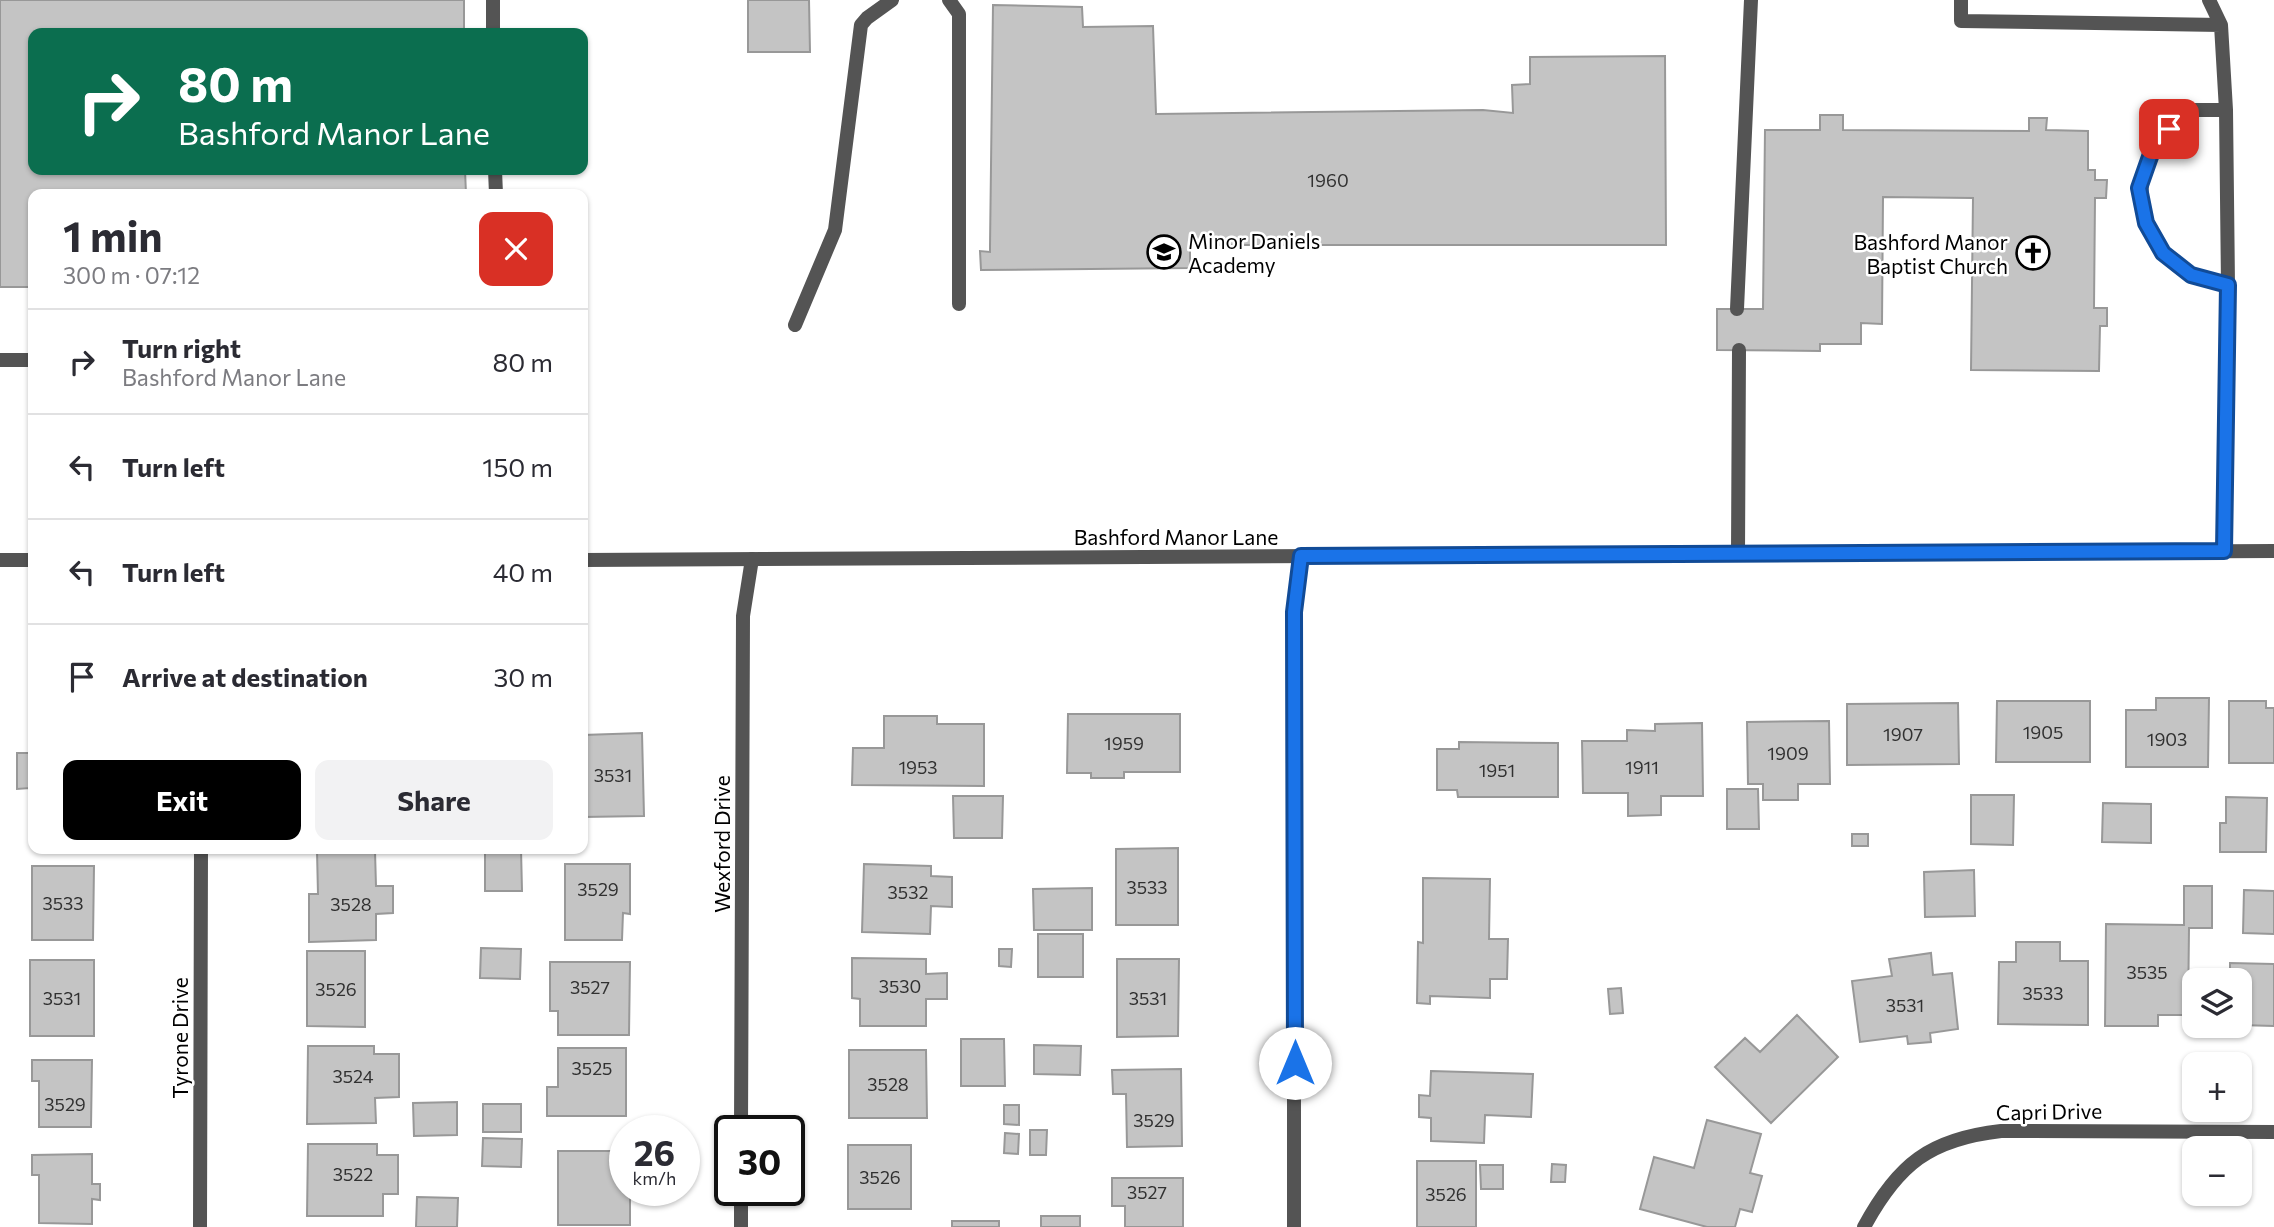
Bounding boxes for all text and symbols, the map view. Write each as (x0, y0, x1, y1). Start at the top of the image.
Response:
text: 80 m (178, 52, 293, 112)
icon: right (63, 56, 154, 147)
pin (2139, 99, 2199, 159)
icon: arrive (2150, 110, 2188, 148)
text: Bashford Manor Lane (178, 112, 490, 152)
house number: 1960 (1307, 169, 1349, 191)
text: 1 min (63, 209, 163, 261)
button: close (479, 212, 553, 286)
place label: Minor Daniels Academy (1188, 228, 1320, 277)
place label: Bashford Manor Baptist Church (1854, 229, 2008, 278)
school or university icon: Minor Daniels Academy (1145, 233, 1183, 271)
church icon: Bashford Manor Baptist Church (2014, 234, 2052, 272)
text: 300 m · 07:12 (63, 261, 200, 289)
text: Turn right (122, 332, 241, 363)
icon: right (63, 343, 101, 381)
text: 80 m (493, 346, 553, 377)
text: Bashford Manor Lane (122, 363, 346, 391)
icon: left (63, 448, 101, 486)
text: Turn left (122, 451, 225, 482)
text: 150 m (482, 451, 553, 482)
street label: Bashford Manor Lane (1074, 524, 1278, 549)
icon: left (63, 553, 101, 591)
text: Turn left (122, 556, 225, 587)
text: 40 m (493, 556, 553, 587)
icon: arrive (63, 658, 101, 696)
text: Arrive at destination (122, 661, 368, 692)
text: 30 m (494, 661, 553, 692)
house number: 1905 (2023, 721, 2063, 743)
house number: 1907 (1883, 723, 1923, 745)
house number: 1903 (2147, 728, 2187, 750)
house number: 1959 (1104, 732, 1144, 754)
house number: 1909 (1767, 742, 1809, 764)
house number: 1953 (898, 756, 938, 778)
house number: 1911 (1625, 756, 1659, 778)
house number: 1951 (1479, 759, 1515, 781)
button: Exit (63, 760, 301, 840)
button: Share (315, 760, 553, 840)
house number: 3531 (594, 764, 632, 786)
street label: Wexford Drive (709, 775, 734, 913)
house number: 3533 (1126, 876, 1168, 898)
house number: 3529 (577, 878, 619, 900)
house number: 3532 (888, 881, 928, 903)
house number: 3533 (42, 892, 84, 914)
house number: 3528 (330, 893, 372, 915)
house number: 3535 (2126, 961, 2168, 983)
map controls (2182, 968, 2252, 1206)
button: layers (2182, 968, 2252, 1038)
house number: 3530 (879, 975, 921, 997)
house number: 3527 (570, 976, 610, 998)
street label: Tyrone Drive (167, 977, 192, 1099)
house number: 3526 (315, 978, 357, 1000)
house number: 3533 (2022, 982, 2064, 1004)
house number: 3531 (43, 987, 81, 1009)
house number: 3531 (1129, 987, 1167, 1009)
house number: 3531 (1886, 994, 1924, 1016)
position arrow (1258, 1026, 1332, 1100)
button: + (2182, 1052, 2252, 1122)
house number: 3525 (572, 1057, 612, 1079)
house number: 3524 (332, 1065, 374, 1087)
house number: 3528 (867, 1073, 909, 1095)
house number: 3529 (44, 1093, 86, 1115)
street label: Capri Drive (1996, 1098, 2102, 1124)
house number: 3529 (1133, 1109, 1175, 1131)
speed limit sign: 30 (714, 1115, 805, 1206)
text: 26 (634, 1130, 675, 1173)
button: − (2182, 1136, 2252, 1206)
house number: 3522 (333, 1163, 373, 1185)
house number: 3526 (859, 1166, 901, 1188)
text: km/h (633, 1167, 676, 1189)
house number: 3527 (1127, 1181, 1167, 1203)
house number: 3526 (1425, 1183, 1467, 1205)

